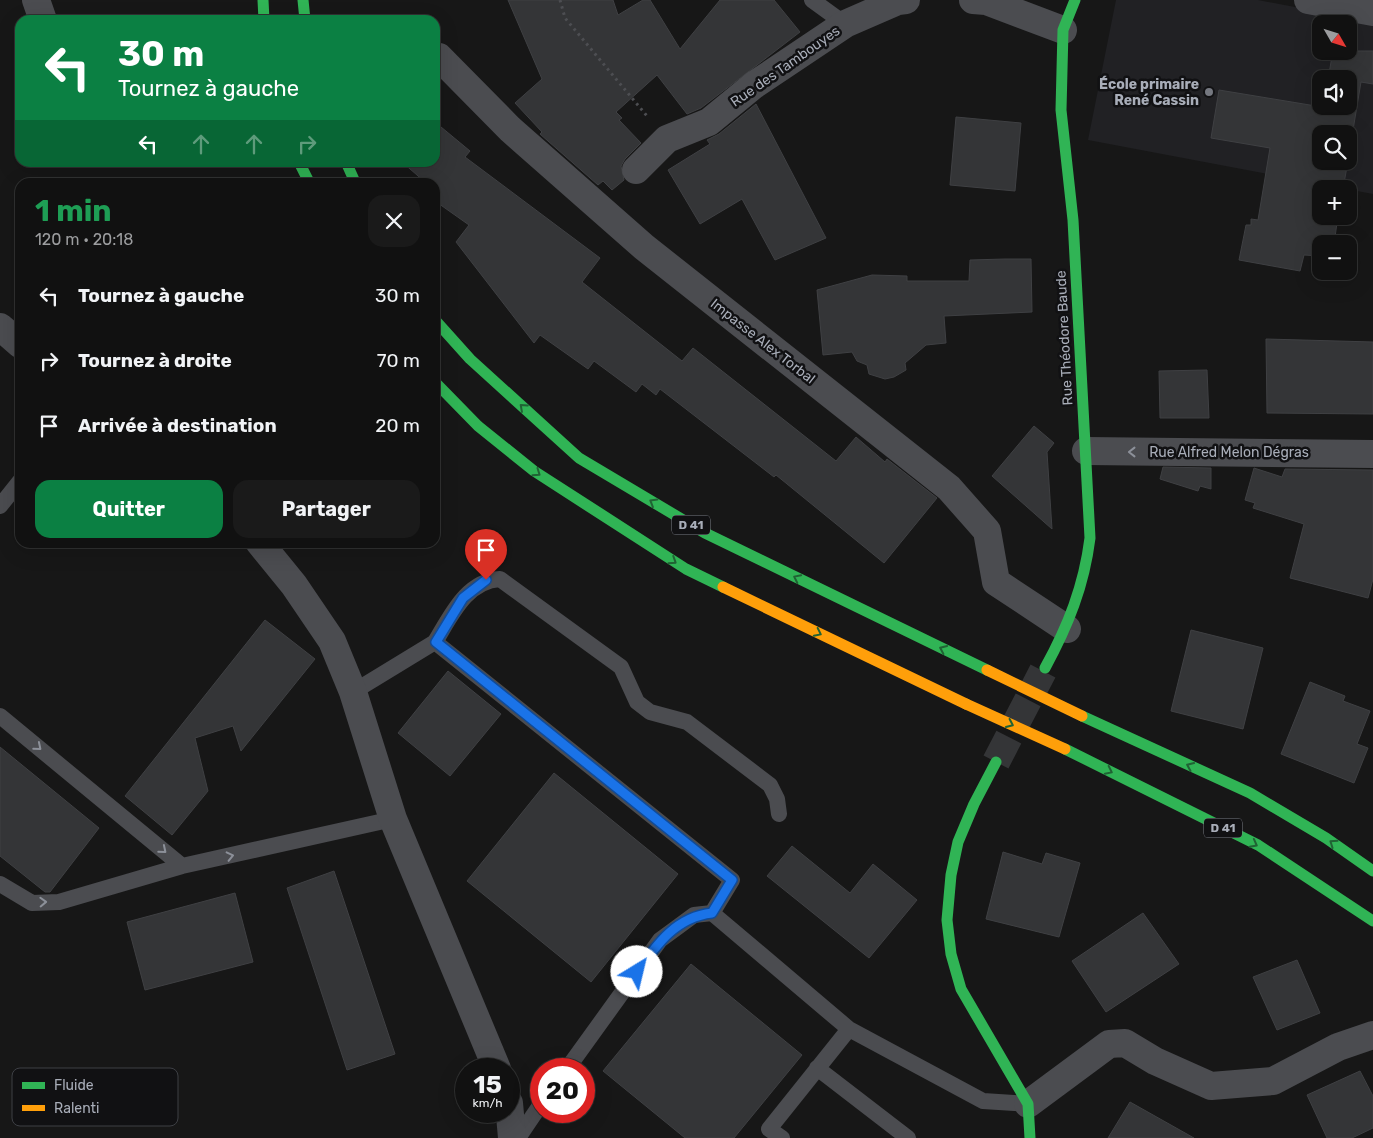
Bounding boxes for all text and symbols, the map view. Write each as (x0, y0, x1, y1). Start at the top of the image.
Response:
north arrow (1312, 15, 1358, 60)
map controls (1312, 15, 1357, 280)
street label: Rue des Tambouyes (727, 22, 843, 111)
text: 30 m (118, 33, 204, 75)
icon: left (35, 35, 100, 100)
button: sound (1312, 70, 1357, 115)
text: Tournez à gauche (118, 75, 299, 102)
place label: École primaire René Cassin (1099, 75, 1199, 109)
marker: École primaire René Cassin (1203, 86, 1215, 98)
button: search (1312, 125, 1357, 170)
icon: left (134, 130, 162, 158)
icon: ahead (187, 130, 215, 158)
icon: ahead (240, 130, 268, 158)
icon: right (293, 130, 321, 158)
button: + (1312, 180, 1357, 225)
text: 1 min (35, 193, 112, 229)
button: close (368, 195, 420, 247)
text: 120 m · 20:18 (35, 230, 133, 249)
button: − (1312, 235, 1357, 280)
street label: Rue Théodore Baude (1052, 270, 1077, 406)
icon: left (35, 282, 63, 310)
text: Tournez à gauche (78, 284, 244, 307)
text: 30 m (375, 284, 420, 307)
street label: Impasse Alex Torbal (707, 295, 818, 388)
icon: right (35, 347, 63, 375)
text: Tournez à droite (78, 349, 232, 372)
text: 70 m (377, 349, 420, 372)
one-way arrow (519, 404, 528, 413)
icon: arrive (35, 412, 63, 440)
text: Arrivée à destination (78, 414, 277, 437)
text: 20 m (375, 414, 420, 437)
street label: Rue Alfred Melon Dégras (1149, 444, 1309, 461)
one-way arrow (1128, 446, 1136, 457)
one-way arrow (531, 467, 540, 476)
button: Quitter (35, 480, 223, 538)
button: Partager (233, 480, 420, 538)
one-way arrow (650, 499, 659, 509)
road number: D 41 (672, 516, 710, 534)
pin (465, 529, 507, 580)
icon: arrive (472, 536, 500, 564)
one-way arrow (668, 554, 677, 564)
one-way arrow (793, 574, 802, 585)
one-way arrow (813, 627, 822, 637)
one-way arrow (939, 645, 948, 655)
one-way arrow (1005, 718, 1014, 728)
one-way arrow (32, 741, 41, 750)
one-way arrow (1186, 761, 1195, 772)
one-way arrow (1104, 765, 1113, 775)
road number: D 41 (1204, 818, 1242, 838)
one-way arrow (1249, 838, 1258, 848)
one-way arrow (1329, 840, 1339, 849)
one-way arrow (157, 845, 166, 853)
one-way arrow (225, 851, 234, 862)
one-way arrow (40, 897, 48, 908)
position arrow (610, 945, 662, 997)
speed limit sign: 20 (530, 1058, 595, 1123)
legend (12, 1068, 178, 1126)
text: 15 (473, 1070, 502, 1099)
text: Fluide (54, 1077, 94, 1094)
text: km/h (473, 1096, 502, 1110)
text: Ralenti (54, 1100, 99, 1117)

